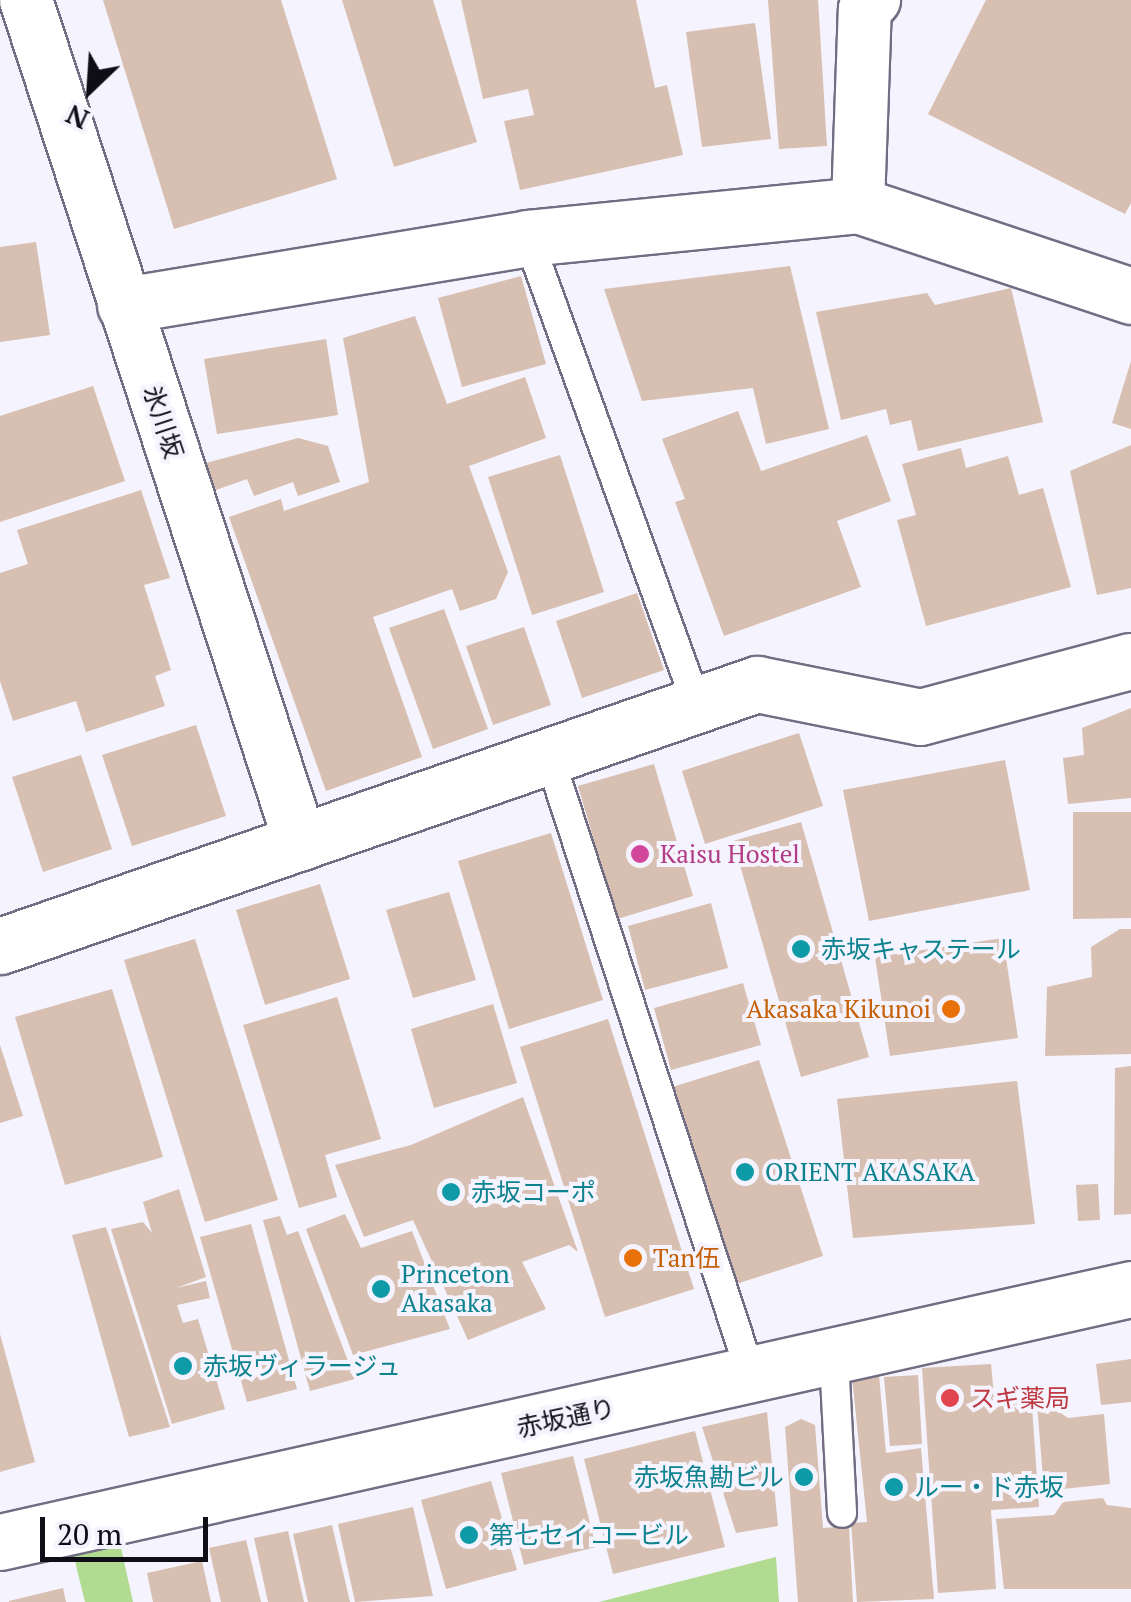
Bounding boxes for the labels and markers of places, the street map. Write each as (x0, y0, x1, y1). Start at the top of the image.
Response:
place label: Kaisu Hostel (660, 839, 800, 869)
marker: Kaisu Hostel (629, 843, 651, 865)
place label: 赤坂キャステール (821, 934, 1021, 964)
marker: 赤坂キャステール (790, 938, 812, 960)
place label: Akasaka Kikunoi (746, 994, 931, 1024)
marker: Akasaka Kikunoi (940, 998, 962, 1020)
place label: ORIENT AKASAKA (765, 1157, 975, 1187)
marker: ORIENT AKASAKA (734, 1161, 756, 1183)
place label: 赤坂コーポ (471, 1177, 596, 1207)
marker: 赤坂コーポ (440, 1181, 462, 1203)
place label: Tan伍 (653, 1243, 720, 1273)
marker: Tan伍 (622, 1247, 644, 1269)
place label: Princeton Akasaka (401, 1260, 510, 1319)
marker: Princeton Akasaka (370, 1278, 392, 1300)
place label: 赤坂ヴィラージュ (203, 1351, 403, 1381)
marker: 赤坂ヴィラージュ (172, 1355, 194, 1377)
place label: スギ薬局 (970, 1383, 1070, 1413)
marker: スギ薬局 (939, 1387, 961, 1409)
place label: 赤坂魚勘ビル (634, 1462, 784, 1492)
marker: 赤坂魚勘ビル (793, 1466, 815, 1488)
place label: ルー・ド赤坂 (914, 1472, 1064, 1502)
marker: ルー・ド赤坂 (883, 1476, 905, 1498)
place label: 第七セイコービル (489, 1520, 689, 1550)
marker: 第七セイコービル (458, 1524, 480, 1546)

